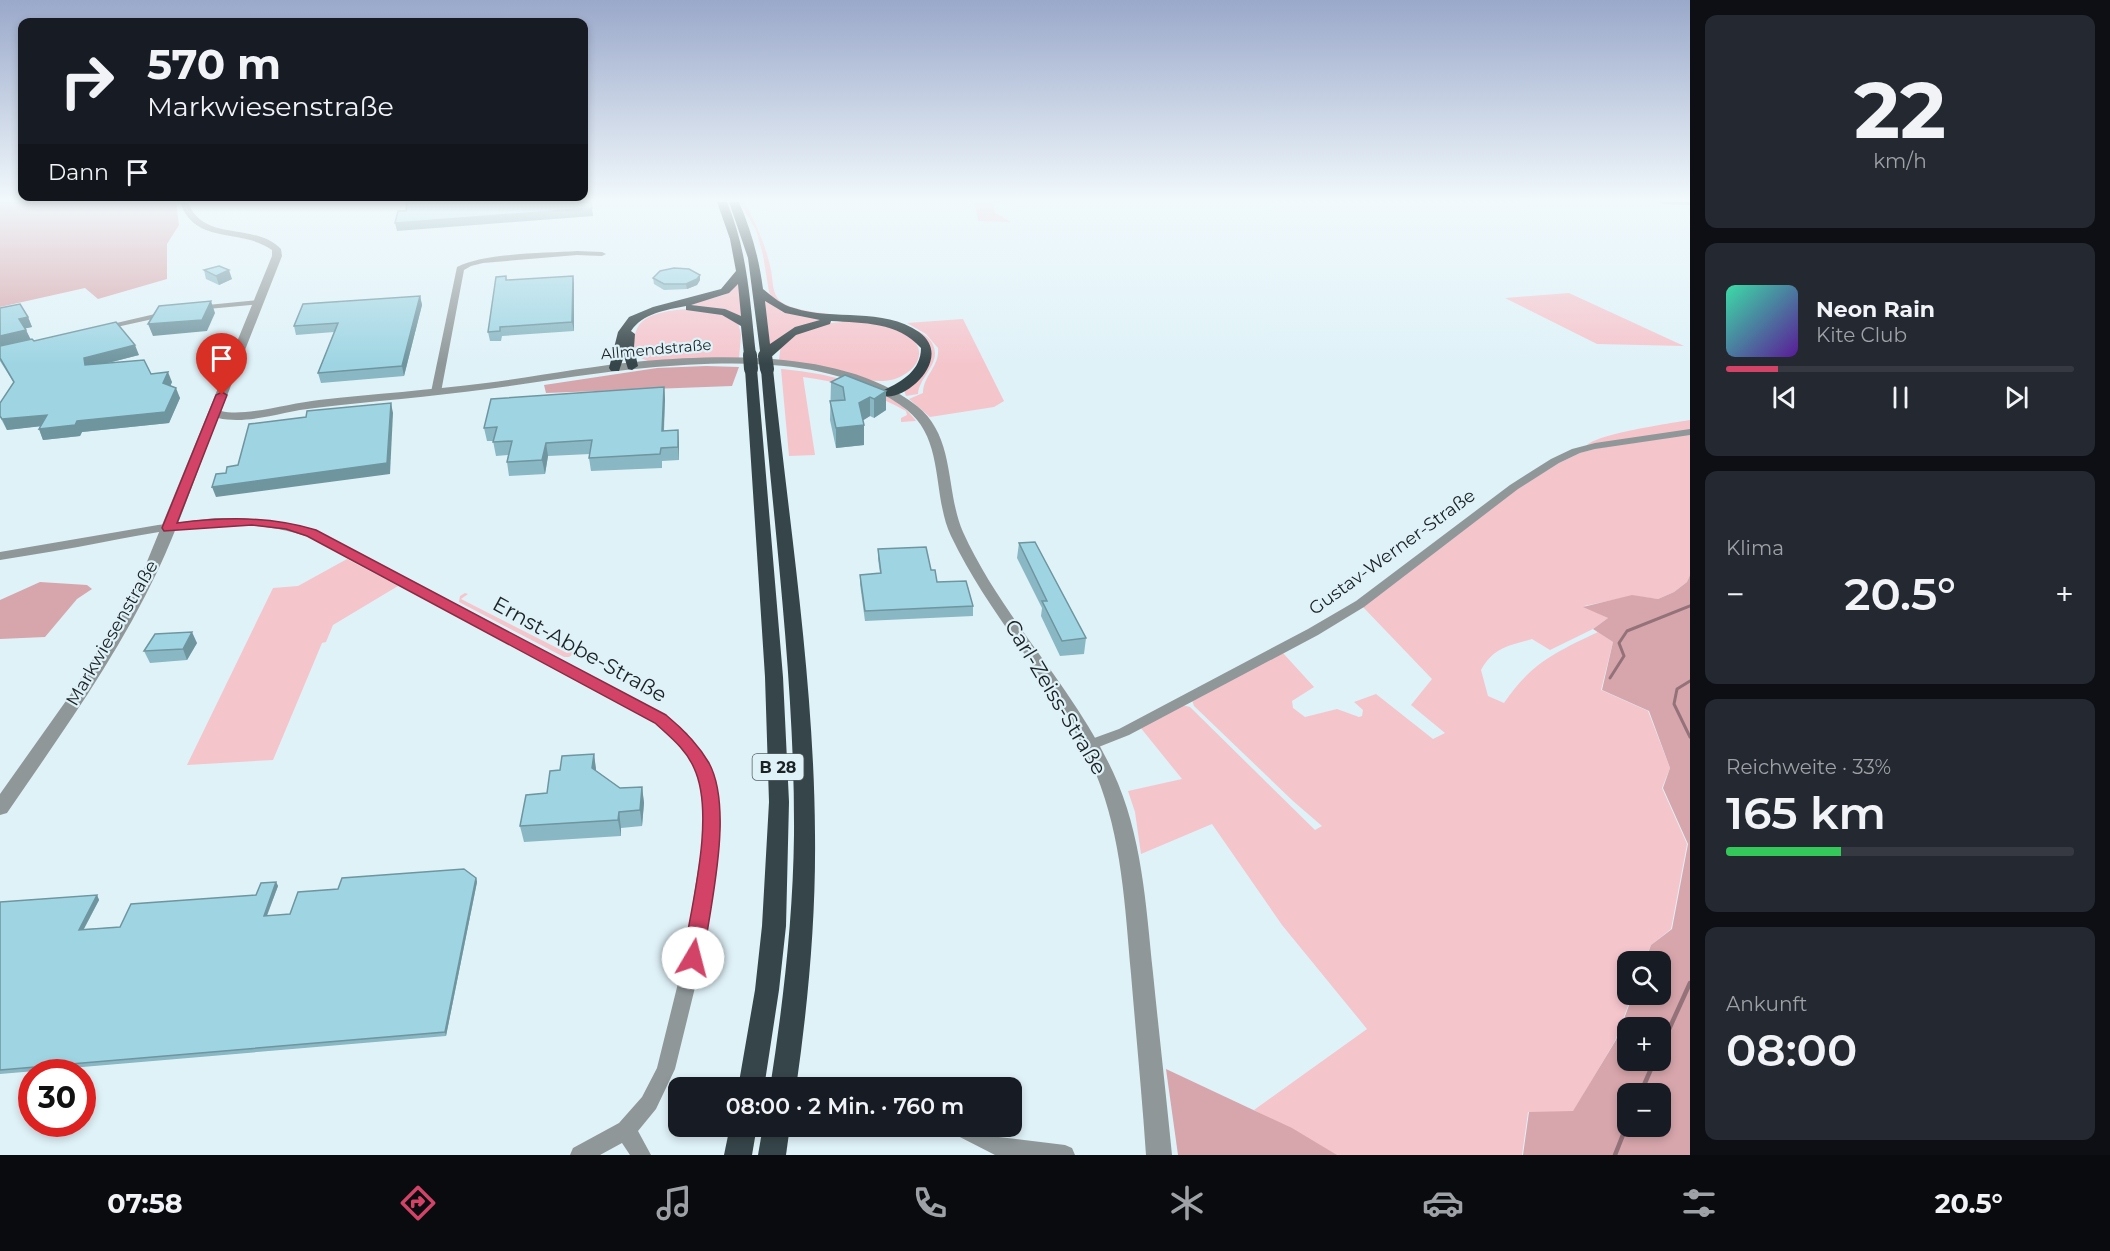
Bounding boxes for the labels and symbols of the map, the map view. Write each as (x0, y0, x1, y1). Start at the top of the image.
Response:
pin (196, 333, 247, 395)
street label: Allmendstraße (600, 335, 712, 363)
street label: Gustav-Werner-Straße (1305, 484, 1480, 620)
street label: Markwiesenstraße (61, 556, 163, 710)
street label: Ernst-Abbe-Straße (489, 591, 671, 707)
street label: Carl-Zeiss-Straße (1000, 615, 1112, 779)
road number: B 28 (752, 754, 804, 780)
position arrow (661, 926, 725, 990)
speed limit sign: 30 (18, 1059, 96, 1137)

